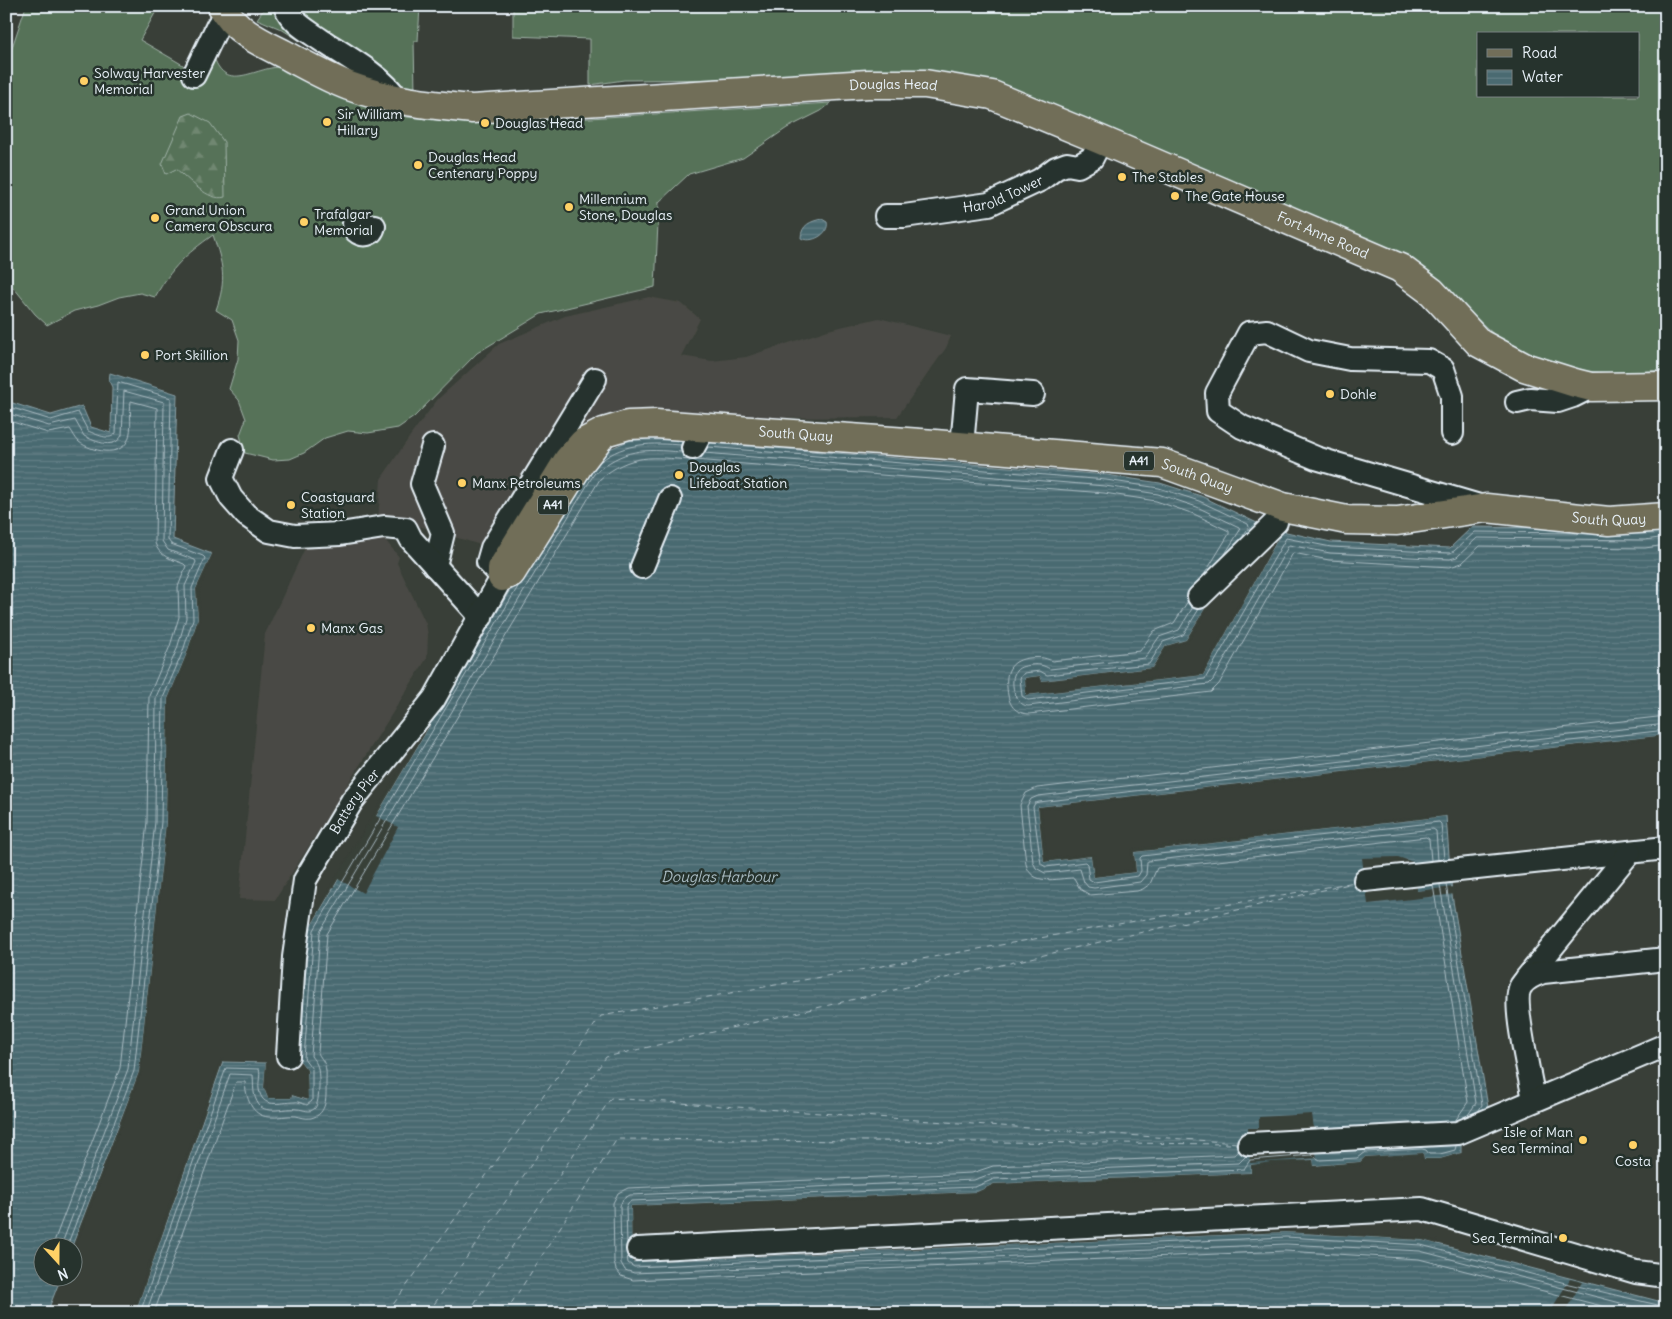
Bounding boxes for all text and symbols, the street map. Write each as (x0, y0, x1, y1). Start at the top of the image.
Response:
legend (1477, 32, 1640, 98)
text: Road (1522, 43, 1557, 62)
place label: Solway Harvester Memorial (94, 64, 206, 98)
text: Water (1522, 67, 1563, 86)
marker: Solway Harvester Memorial (78, 75, 90, 87)
street label: Douglas Head (849, 75, 939, 95)
place label: Sir William Hillary (337, 105, 403, 139)
place label: Douglas Head (495, 114, 583, 132)
marker: Sir William Hillary (321, 116, 333, 128)
marker: Douglas Head (479, 117, 491, 129)
place label: Douglas Head Centenary Poppy (428, 148, 537, 182)
marker: Douglas Head Centenary Poppy (412, 159, 424, 171)
place label: The Stables (1132, 168, 1203, 186)
street label: Harold Tower (962, 171, 1046, 217)
marker: The Stables (1116, 171, 1128, 183)
place label: The Gate House (1185, 187, 1285, 205)
place label: Millennium Stone, Douglas (579, 190, 672, 224)
marker: The Gate House (1169, 190, 1181, 202)
place label: Grand Union Camera Obscura (165, 201, 273, 235)
marker: Millennium Stone, Douglas (563, 201, 575, 213)
place label: Trafalgar Memorial (314, 205, 373, 239)
street label: Fort Anne Road (1274, 208, 1372, 263)
marker: Grand Union Camera Obscura (149, 212, 161, 224)
marker: Trafalgar Memorial (298, 216, 310, 228)
place label: Port Skillion (155, 346, 228, 364)
marker: Port Skillion (139, 349, 151, 361)
place label: Dohle (1340, 385, 1377, 403)
marker: Dohle (1324, 388, 1336, 400)
street label: South Quay (758, 422, 834, 446)
road number: A41 (1124, 452, 1154, 471)
street label: South Quay (1159, 455, 1235, 497)
place label: Douglas Lifeboat Station (689, 458, 787, 492)
marker: Douglas Lifeboat Station (673, 469, 685, 481)
place label: Manx Petroleums (472, 474, 581, 492)
marker: Manx Petroleums (456, 477, 468, 489)
place label: Coastguard Station (301, 488, 375, 522)
road number: A41 (538, 496, 568, 514)
marker: Coastguard Station (285, 499, 297, 511)
street label: South Quay (1571, 508, 1647, 530)
place label: Manx Gas (321, 619, 383, 637)
marker: Manx Gas (305, 622, 317, 634)
street label: Battery Pier (325, 765, 384, 837)
water label: Douglas Harbour (661, 867, 779, 886)
place label: Isle of Man Sea Terminal (1492, 1123, 1573, 1157)
marker: Isle of Man Sea Terminal (1577, 1134, 1589, 1146)
marker: Costa (1627, 1139, 1639, 1151)
place label: Costa (1615, 1152, 1651, 1170)
place label: Sea Terminal (1472, 1229, 1553, 1247)
marker: Sea Terminal (1557, 1232, 1569, 1244)
north arrow (32, 1236, 82, 1286)
text: N (55, 1264, 70, 1284)

